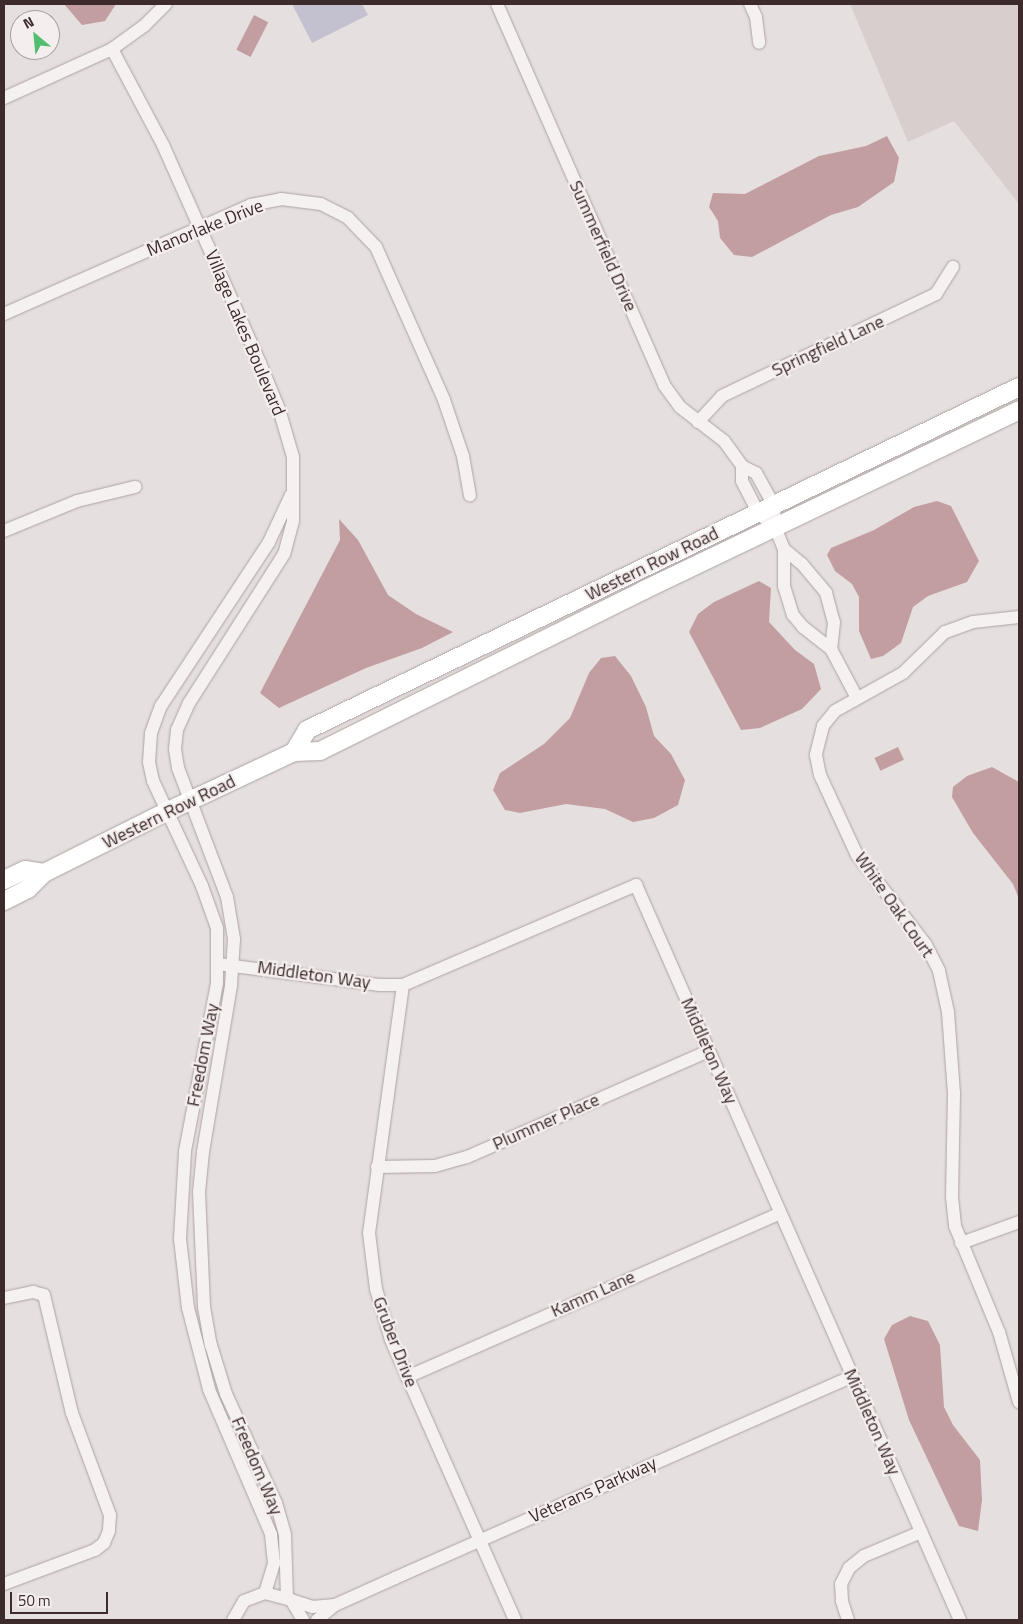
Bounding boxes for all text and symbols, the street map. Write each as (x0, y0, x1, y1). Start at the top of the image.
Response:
north arrow (10, 10, 60, 60)
text: N (19, 11, 37, 34)
street label: Summerfield Drive (565, 177, 641, 315)
street label: Manorlake Drive (144, 195, 266, 261)
street label: Village Lakes Boulevard (200, 247, 290, 419)
street label: Springfield Lane (768, 311, 888, 381)
street label: Western Row Road (582, 522, 722, 606)
street label: Western Row Road (99, 770, 239, 854)
street label: White Oak Court (850, 848, 938, 962)
street label: Middleton Way (256, 956, 372, 994)
street label: Middleton Way (676, 995, 742, 1107)
street label: Freedom Way (182, 1002, 224, 1108)
street label: Plummer Place (489, 1089, 603, 1155)
street label: Kamm Lane (548, 1266, 638, 1322)
street label: Gruber Drive (368, 1294, 422, 1390)
street label: Middleton Way (839, 1366, 905, 1478)
street label: Freedom Way (227, 1414, 287, 1518)
street label: Veterans Parkway (526, 1452, 660, 1528)
scale bar (12, 1582, 110, 1614)
text: 50 m (18, 1589, 51, 1612)

